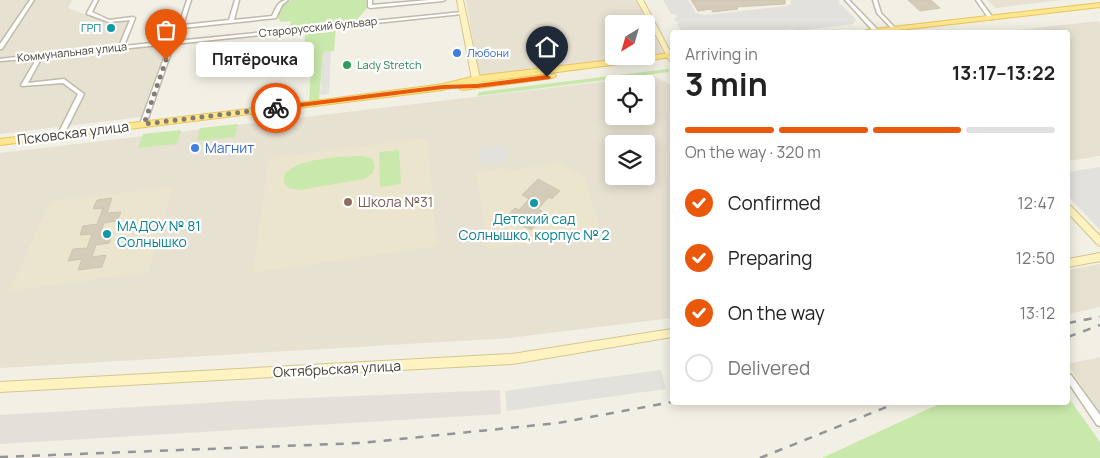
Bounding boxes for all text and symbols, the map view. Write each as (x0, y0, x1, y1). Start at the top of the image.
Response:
pin (145, 9, 187, 60)
street label: Старорусский бульвар (258, 13, 378, 40)
north arrow (605, 15, 655, 65)
map controls (605, 15, 655, 185)
icon: bag (152, 16, 180, 44)
place label: ГРП (81, 20, 101, 35)
marker: ГРП (105, 22, 117, 34)
pin (526, 26, 568, 77)
icon: home (533, 33, 561, 61)
street label: Коммунальная улица (16, 38, 128, 65)
callout: Пятёрочка (196, 42, 314, 78)
text: Arriving in (685, 43, 758, 65)
place label: Любони (467, 45, 509, 60)
marker: Любони (451, 47, 463, 59)
text: Пятёрочка (212, 48, 298, 70)
place label: Lady Stretch (357, 57, 422, 72)
marker: Lady Stretch (341, 59, 353, 71)
text: 13:17–13:22 (952, 60, 1055, 86)
text: 3 min (685, 62, 768, 106)
button: locate (605, 75, 655, 125)
courier (251, 83, 301, 133)
icon: bike (262, 94, 290, 122)
street label: Псковская улица (16, 116, 130, 149)
button: layers (605, 135, 655, 185)
place label: Магнит (205, 138, 254, 157)
text: On the way · 320 m (685, 141, 821, 163)
marker: Магнит (189, 142, 201, 154)
icon: check (685, 189, 713, 217)
text: Confirmed (728, 190, 821, 216)
place label: Школа №31 (358, 192, 433, 211)
text: 12:47 (1017, 192, 1055, 214)
marker: Школа №31 (342, 196, 354, 208)
marker: Детский сад Солнышко, корпус № 2 (528, 197, 540, 209)
place label: Детский сад Солнышко, корпус № 2 (458, 209, 610, 244)
place label: МАДОУ № 81 Солнышко (117, 216, 201, 251)
marker: МАДОУ № 81 Солнышко (101, 228, 113, 240)
icon: check (685, 244, 713, 272)
text: Preparing (728, 245, 813, 271)
text: 12:50 (1016, 247, 1055, 269)
icon: check (685, 299, 713, 327)
text: On the way (728, 300, 825, 326)
text: 13:12 (1020, 302, 1055, 324)
text: Delivered (728, 355, 810, 381)
street label: Октябрьская улица (273, 356, 401, 381)

